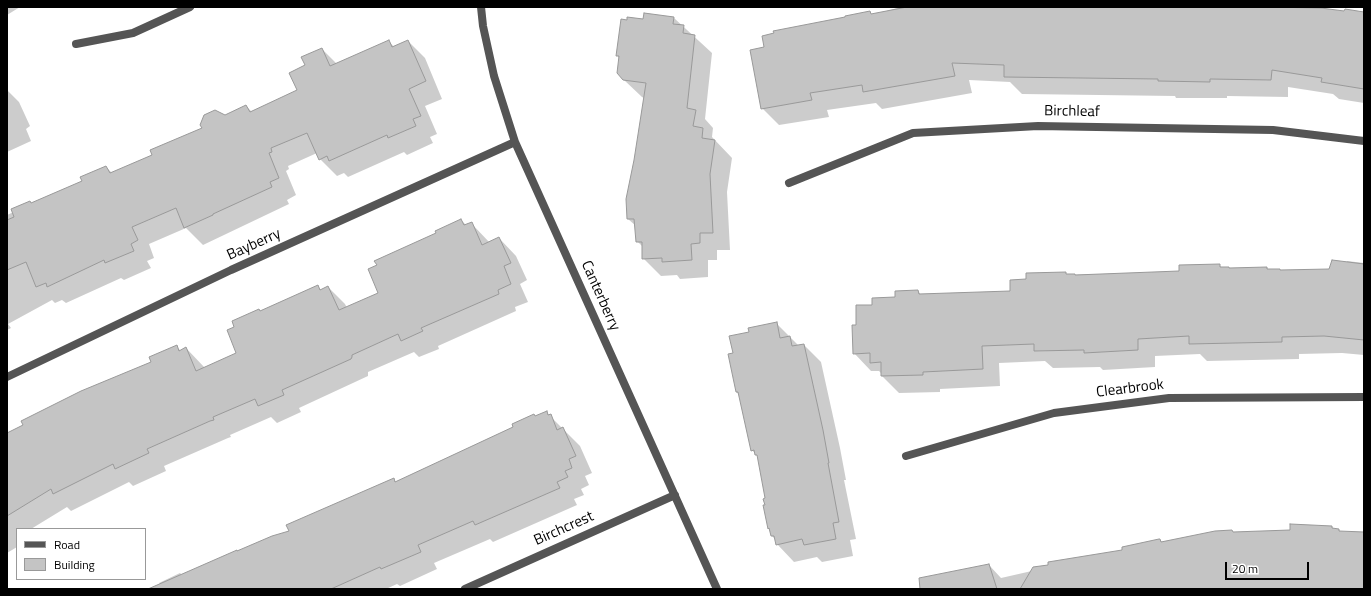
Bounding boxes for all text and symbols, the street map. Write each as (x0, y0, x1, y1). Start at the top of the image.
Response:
street label: Birchleaf (1044, 103, 1100, 121)
street label: Bayberry (224, 225, 284, 265)
street label: Canterberry (577, 258, 623, 334)
street label: Clearbrook (1095, 376, 1165, 402)
street label: Birchcrest (531, 508, 597, 550)
legend (16, 528, 146, 580)
text: Road (54, 535, 80, 554)
scale bar (1227, 554, 1311, 580)
text: Building (54, 555, 95, 574)
text: 20 m (1232, 559, 1258, 578)

